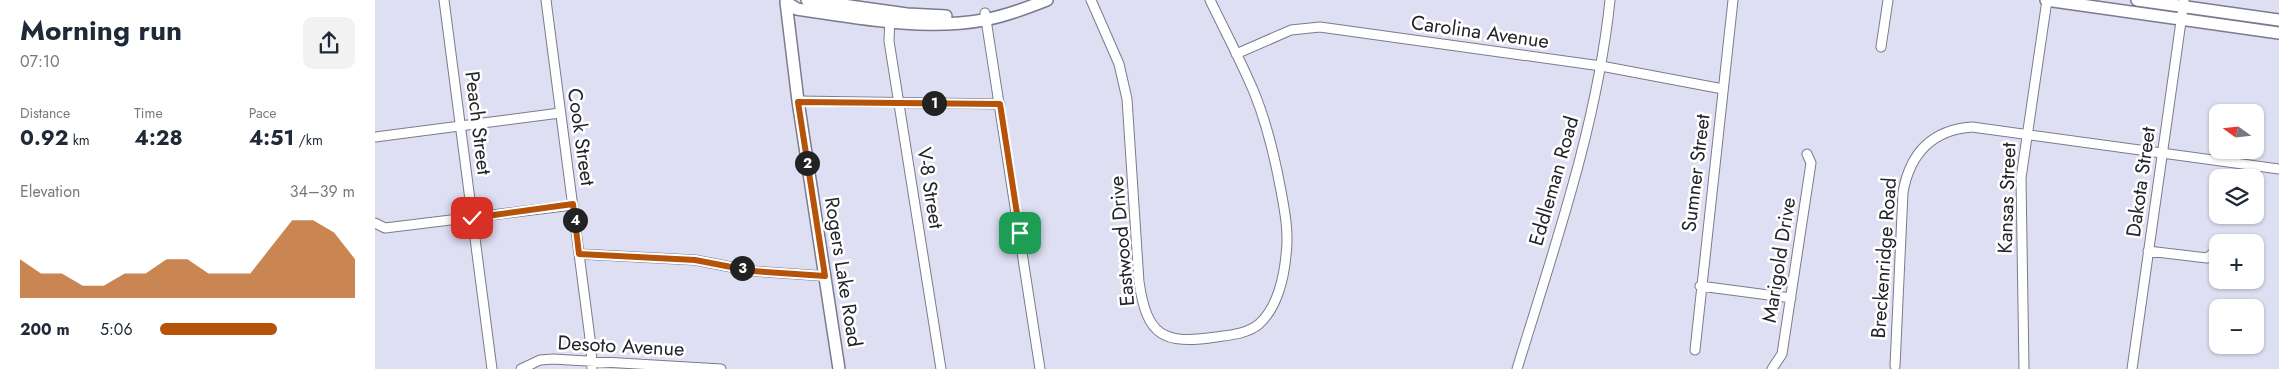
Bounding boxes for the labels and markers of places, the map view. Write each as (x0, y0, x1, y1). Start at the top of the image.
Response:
pin: 1 (921, 90, 947, 116)
pin: 2 (795, 150, 819, 176)
pin (451, 197, 493, 239)
pin: 4 (563, 208, 587, 232)
pin (999, 212, 1041, 254)
pin: 3 (729, 256, 755, 280)

